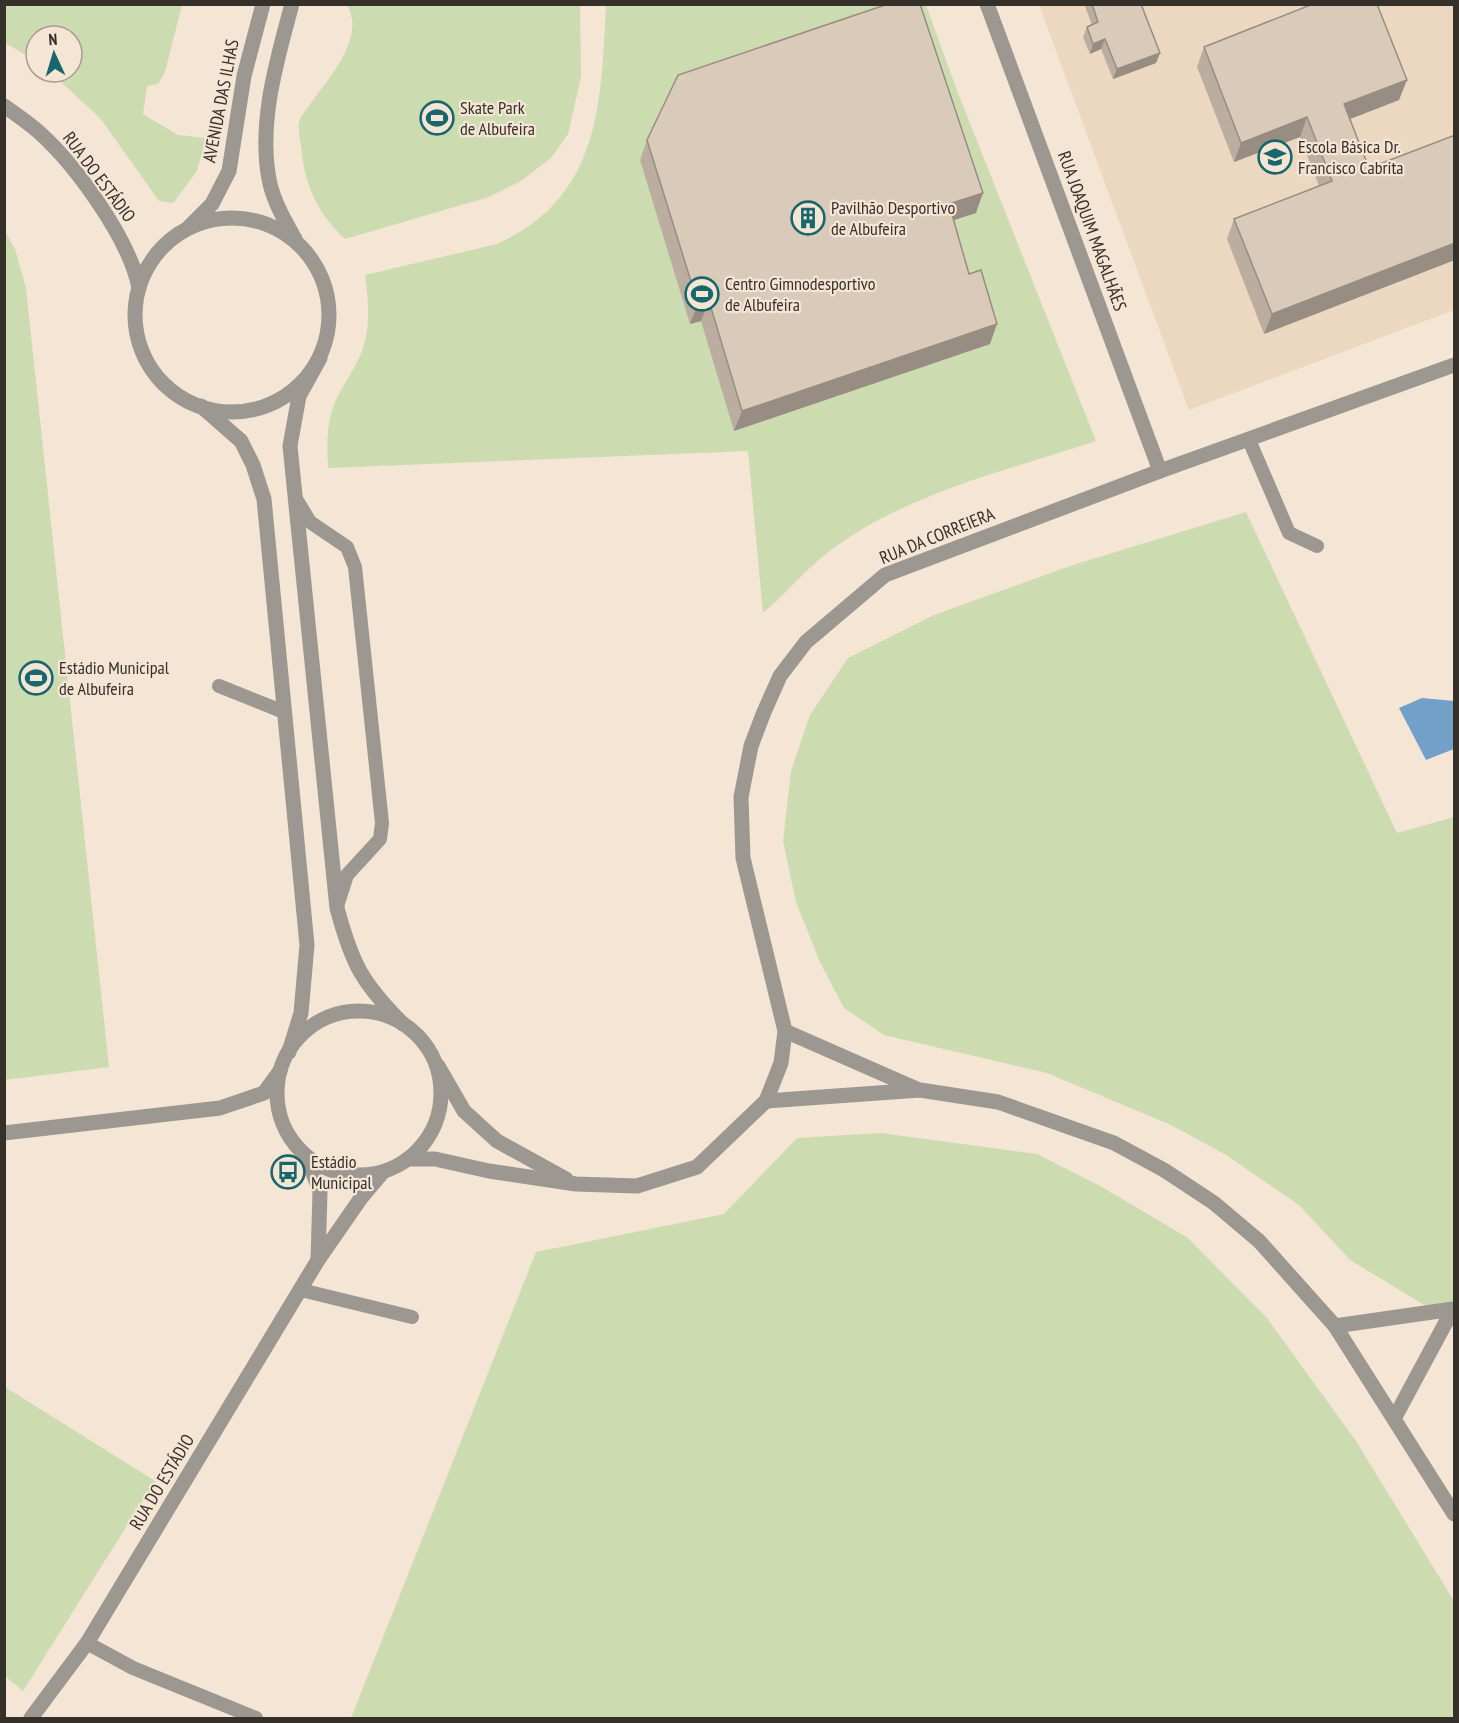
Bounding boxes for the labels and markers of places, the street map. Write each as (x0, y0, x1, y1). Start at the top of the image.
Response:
place label: Skate Park de Albufeira (460, 96, 535, 140)
sports icon: Skate Park de Albufeira (419, 100, 455, 136)
place label: Escola Básica Dr. Francisco Cabrita (1298, 135, 1404, 179)
school or university icon: Escola Básica Dr. Francisco Cabrita (1257, 139, 1293, 175)
place label: Pavilhão Desportivo de Albufeira (831, 196, 955, 240)
building icon: Pavilhão Desportivo de Albufeira (790, 200, 826, 236)
place label: Centro Gimnodesportivo de Albufeira (725, 272, 876, 316)
sports icon: Centro Gimnodesportivo de Albufeira (684, 276, 720, 312)
place label: Estádio Municipal de Albufeira (59, 656, 170, 700)
sports icon: Estádio Municipal de Albufeira (18, 660, 54, 696)
place label: Estádio Municipal (311, 1150, 372, 1194)
bus stop icon: Estádio Municipal (270, 1154, 306, 1190)

